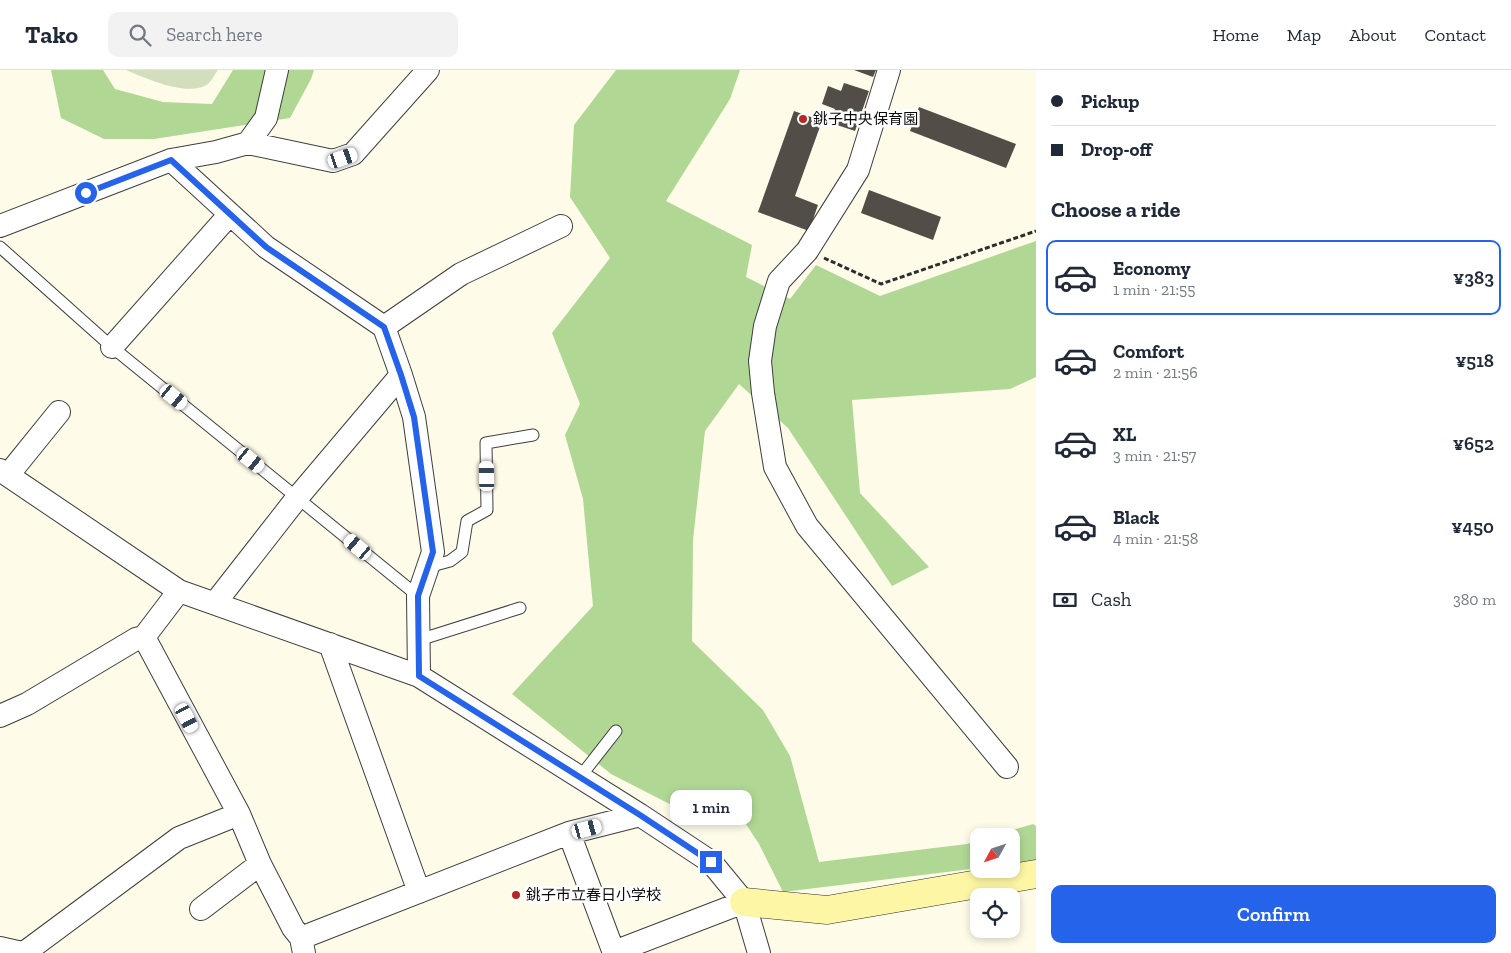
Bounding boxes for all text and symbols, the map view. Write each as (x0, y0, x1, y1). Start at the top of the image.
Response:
search box (108, 12, 458, 57)
text: Tako (25, 20, 78, 49)
icon: search (126, 21, 154, 49)
text: Search here (166, 23, 262, 46)
text: Home (1212, 24, 1259, 46)
text: Map (1287, 24, 1321, 46)
text: About (1349, 24, 1396, 46)
text: Contact (1424, 24, 1486, 46)
text: Pickup (1081, 90, 1139, 113)
place label: 銚子中央保育園 (813, 110, 918, 128)
marker: 銚子中央保育園 (797, 113, 809, 125)
text: Drop-off (1081, 138, 1152, 161)
car (326, 146, 359, 170)
route start (75, 182, 97, 204)
text: Choose a ride (1051, 196, 1181, 223)
icon: car (1053, 255, 1098, 300)
text: Economy (1113, 257, 1191, 280)
text: ¥383 (1453, 266, 1494, 289)
text: 1 min · 21:55 (1113, 280, 1195, 299)
icon: car (1053, 338, 1098, 383)
text: Comfort (1113, 340, 1184, 363)
text: ¥518 (1455, 349, 1494, 372)
text: 2 min · 21:56 (1113, 363, 1198, 382)
car (157, 382, 190, 412)
icon: car (1053, 421, 1098, 466)
text: XL (1113, 423, 1136, 446)
text: ¥652 (1453, 432, 1494, 455)
car (234, 445, 267, 475)
text: 3 min · 21:57 (1113, 446, 1196, 465)
car (479, 461, 494, 491)
icon: car (1053, 504, 1098, 549)
text: Black (1113, 506, 1159, 529)
text: ¥450 (1451, 515, 1494, 538)
text: 4 min · 21:58 (1113, 529, 1198, 548)
car (341, 532, 374, 562)
icon: cash (1051, 586, 1079, 614)
text: Cash (1091, 588, 1131, 611)
text: 380 m (1453, 590, 1496, 609)
car (173, 701, 200, 735)
callout: 1 min (670, 790, 752, 824)
text: 1 min (692, 798, 730, 817)
car (570, 818, 603, 840)
north arrow (970, 828, 1020, 878)
map controls (970, 828, 1020, 938)
route end (700, 851, 722, 873)
button: Confirm (1051, 885, 1496, 943)
place label: 銚子市立春日小学校 (526, 886, 661, 904)
button: locate (970, 888, 1020, 938)
marker: 銚子市立春日小学校 (510, 889, 522, 901)

